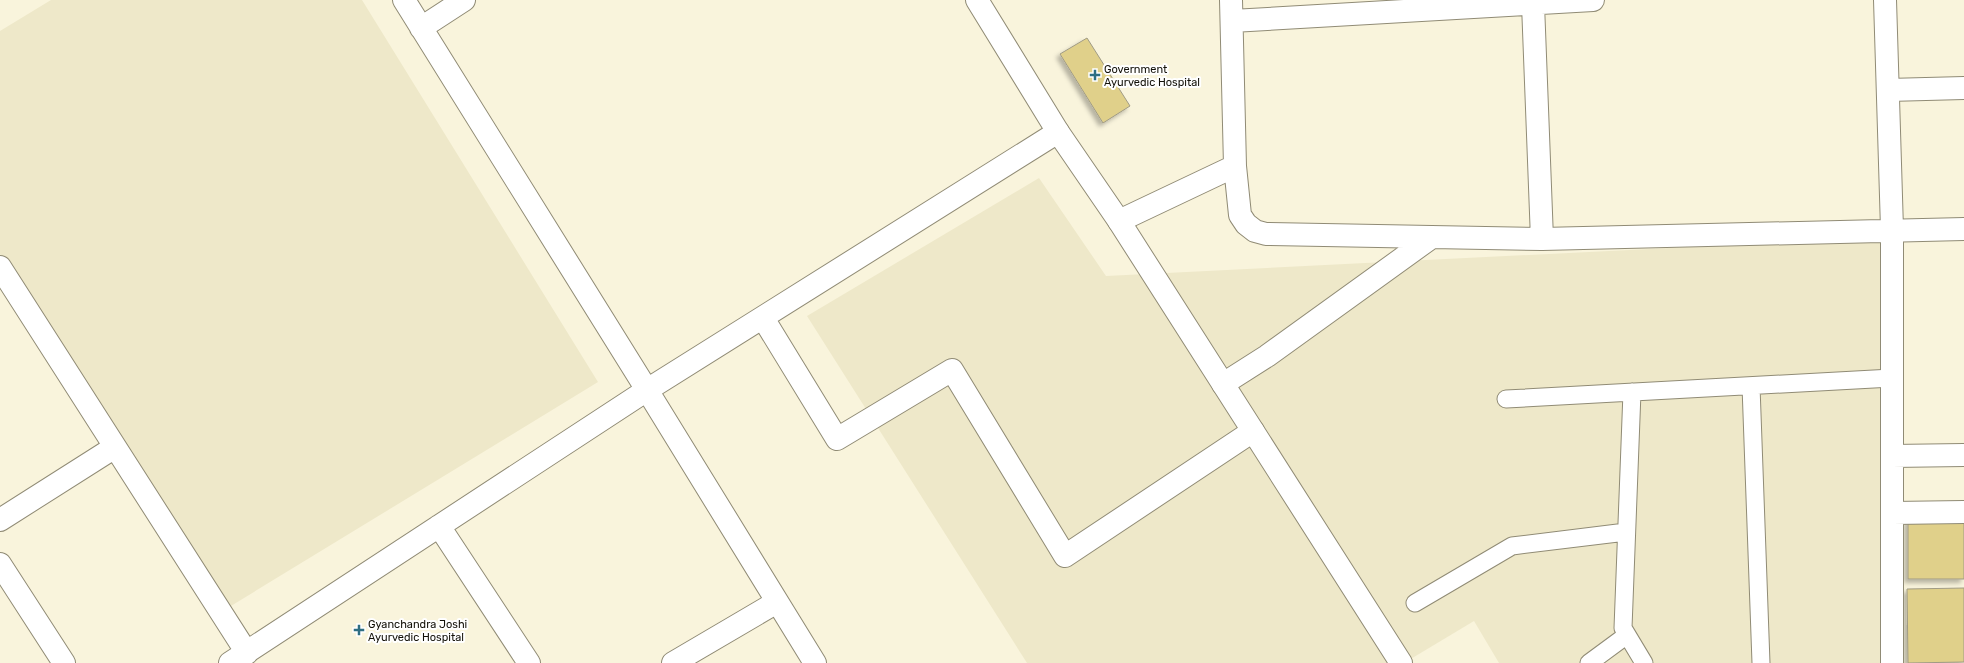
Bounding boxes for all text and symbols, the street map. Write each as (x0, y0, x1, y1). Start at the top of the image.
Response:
place label: Government Ayurvedic Hospital (1104, 63, 1200, 89)
marker: Government Ayurvedic Hospital (1089, 69, 1101, 81)
place label: Gyanchandra Joshi Ayurvedic Hospital (368, 618, 467, 644)
marker: Gyanchandra Joshi Ayurvedic Hospital (353, 624, 365, 636)

